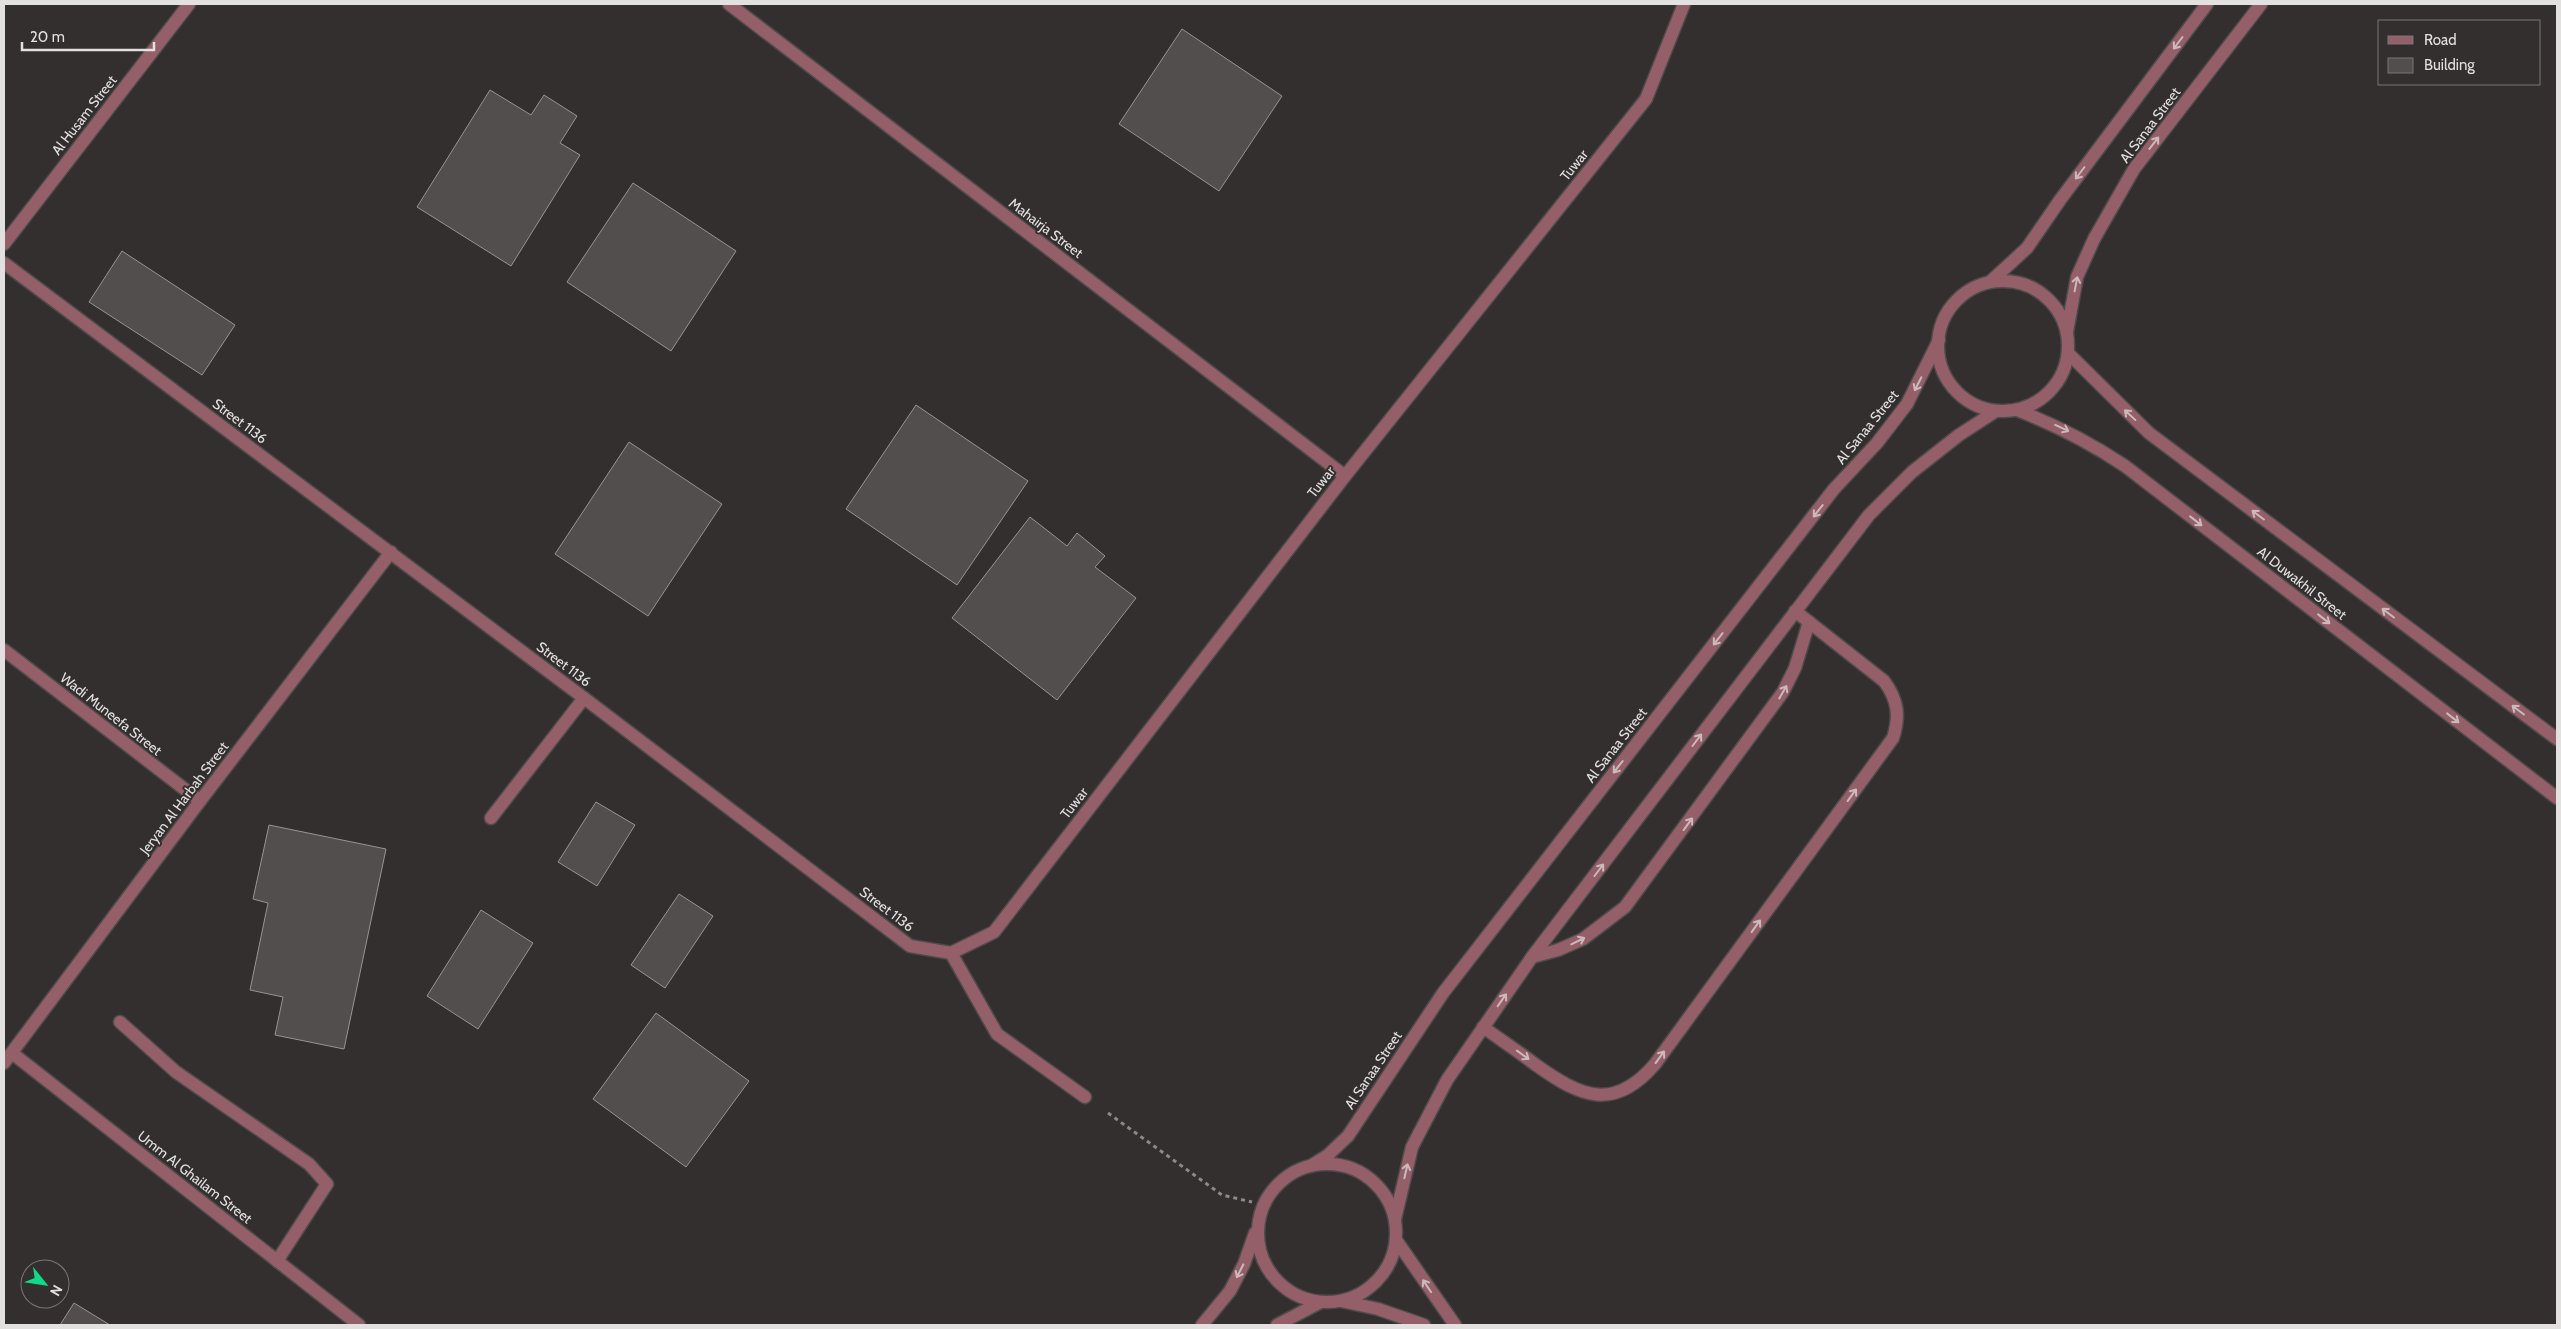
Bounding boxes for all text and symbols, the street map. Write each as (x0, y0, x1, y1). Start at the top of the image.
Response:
scale bar (22, 20, 155, 52)
legend (2378, 20, 2541, 85)
text: 20 m (30, 28, 65, 46)
text: Road (2424, 31, 2457, 49)
one-way arrow (2172, 36, 2183, 49)
text: Building (2424, 56, 2475, 74)
street label: Al Husam Street (47, 71, 121, 158)
street label: Al Sanaa Street (2116, 83, 2185, 166)
one-way arrow (2149, 137, 2160, 150)
street label: Tuwar (1556, 145, 1592, 184)
one-way arrow (2075, 166, 2085, 180)
street label: Mahairja Street (1005, 194, 1087, 262)
one-way arrow (2072, 277, 2081, 293)
one-way arrow (1913, 376, 1922, 391)
street label: Al Sanaa Street (1832, 386, 1903, 468)
street label: Street 1136 (209, 395, 271, 447)
one-way arrow (2124, 409, 2136, 421)
one-way arrow (2054, 424, 2069, 434)
street label: Tuwar (1303, 462, 1339, 501)
one-way arrow (1812, 504, 1823, 517)
one-way arrow (2251, 510, 2265, 520)
one-way arrow (2189, 515, 2202, 526)
street label: Al Duwakhil Street (2254, 543, 2351, 624)
one-way arrow (2382, 607, 2395, 618)
one-way arrow (2317, 614, 2330, 625)
one-way arrow (1713, 632, 1723, 646)
street label: Street 1136 (533, 638, 595, 690)
street label: Wadi Muneefa Street (56, 669, 166, 760)
one-way arrow (1778, 685, 1788, 700)
street label: Al Sanaa Street (1581, 704, 1651, 786)
one-way arrow (2511, 705, 2525, 715)
one-way arrow (2446, 713, 2459, 724)
one-way arrow (1692, 733, 1702, 747)
street label: Jeryan Al Harbah Street (135, 738, 232, 859)
one-way arrow (1613, 761, 1624, 774)
street label: Tuwar (1056, 783, 1092, 822)
one-way arrow (1847, 788, 1857, 802)
one-way arrow (1682, 818, 1693, 831)
one-way arrow (1593, 864, 1604, 877)
street label: Street 1136 (856, 883, 918, 935)
one-way arrow (1751, 919, 1761, 933)
one-way arrow (1570, 936, 1585, 945)
one-way arrow (1497, 994, 1507, 1008)
street label: Al Sanaa Street (1340, 1027, 1406, 1112)
one-way arrow (1516, 1050, 1529, 1061)
one-way arrow (1655, 1051, 1666, 1064)
street label: Umm Al Ghailam Street (134, 1127, 256, 1228)
one-way arrow (1402, 1164, 1411, 1180)
north arrow (20, 1259, 70, 1309)
one-way arrow (1235, 1263, 1244, 1278)
one-way arrow (1422, 1279, 1432, 1293)
text: N (46, 1282, 67, 1299)

